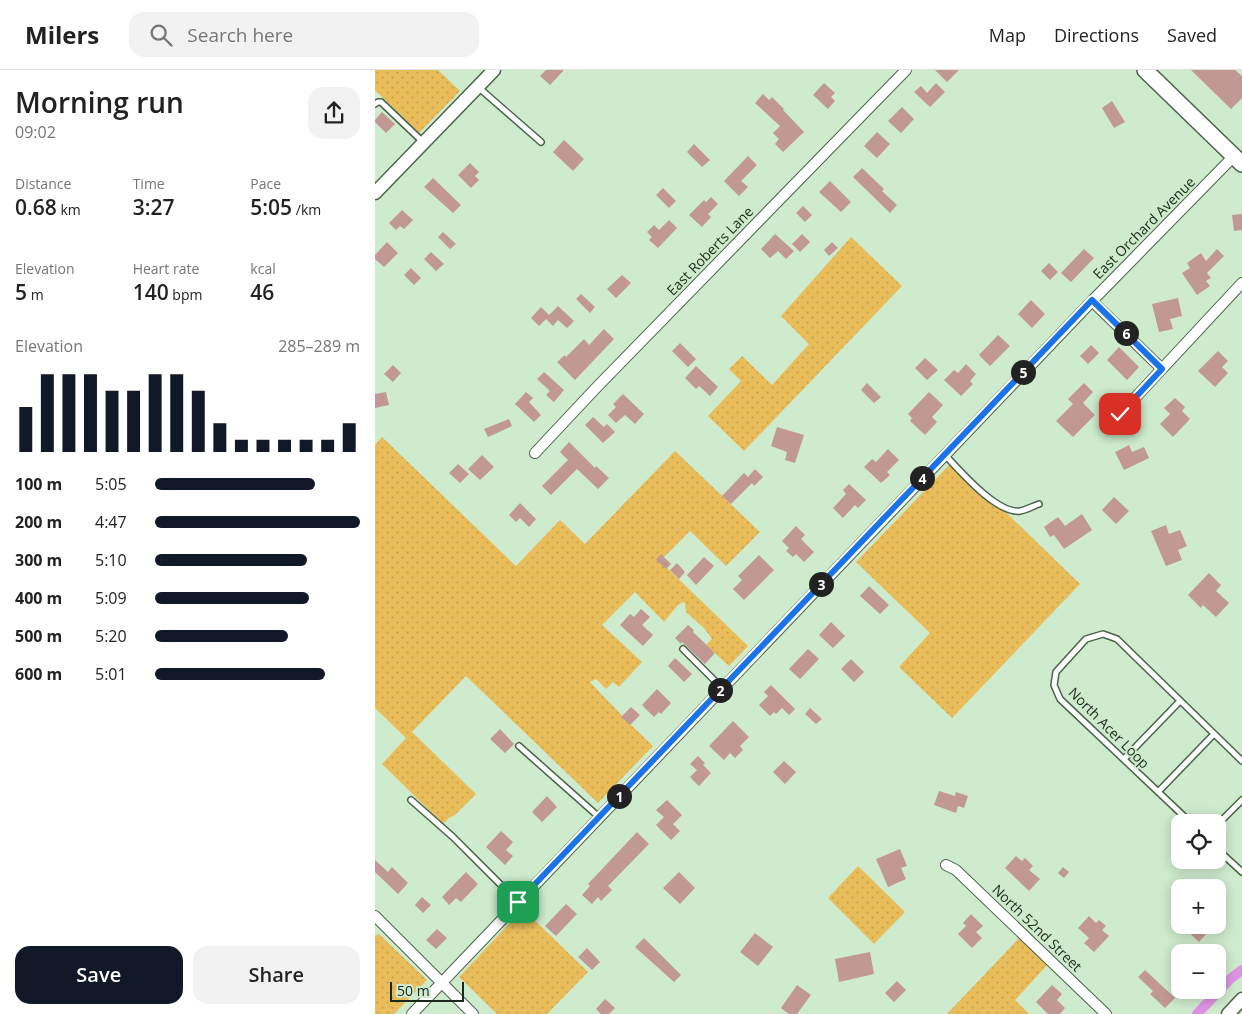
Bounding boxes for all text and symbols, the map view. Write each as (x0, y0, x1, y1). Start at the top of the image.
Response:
search box (129, 12, 479, 57)
text: Milers (25, 18, 99, 51)
icon: search (147, 21, 175, 49)
text: Search here (187, 22, 293, 48)
text: Map (989, 23, 1026, 47)
text: Directions (1054, 23, 1139, 47)
text: Saved (1167, 23, 1217, 47)
text: Morning run (15, 83, 184, 121)
button: share (308, 87, 360, 139)
text: 09:02 (15, 121, 56, 143)
street label: East Orchard Avenue (1088, 172, 1199, 283)
text: Distance (15, 174, 71, 193)
text: Time (133, 174, 165, 193)
text: Pace (250, 174, 281, 193)
text: 0.68 (15, 193, 57, 221)
text: 3:27 (133, 193, 174, 221)
text: 5:05 (250, 193, 292, 221)
text: km (57, 200, 81, 219)
text: /km (292, 200, 321, 219)
street label: East Roberts Lane (662, 202, 757, 299)
text: Elevation (15, 259, 74, 278)
text: Heart rate (133, 259, 199, 278)
text: kcal (250, 259, 276, 278)
text: 5 (15, 278, 27, 306)
text: 140 (133, 278, 169, 306)
text: 46 (250, 278, 274, 306)
text: m (27, 285, 44, 304)
text: bpm (169, 285, 202, 304)
pin: 6 (1113, 320, 1139, 346)
text: 6 (1122, 324, 1131, 343)
text: Elevation (15, 335, 83, 357)
text: 285–289 m (278, 335, 360, 357)
pin: 5 (1011, 360, 1035, 384)
text: 5 (1019, 363, 1028, 382)
pin (1099, 393, 1141, 435)
icon: check (1106, 400, 1134, 428)
pin: 4 (909, 466, 935, 490)
text: 4 (918, 469, 927, 488)
text: 100 m (15, 473, 62, 495)
text: 5:05 (95, 473, 127, 495)
text: 200 m (15, 511, 62, 533)
text: 4:47 (95, 511, 127, 533)
text: 300 m (15, 549, 62, 571)
text: 5:10 (95, 549, 127, 571)
pin: 3 (809, 572, 833, 596)
text: 3 (817, 575, 826, 594)
text: 400 m (15, 587, 62, 609)
text: 5:09 (95, 587, 127, 609)
text: 500 m (15, 625, 62, 647)
text: 5:20 (95, 625, 127, 647)
text: 600 m (15, 663, 62, 685)
text: 5:01 (95, 663, 127, 685)
pin: 2 (707, 678, 733, 702)
text: 2 (716, 681, 725, 700)
street label: North Acer Loop (1065, 683, 1154, 772)
pin: 1 (607, 784, 631, 808)
text: 1 (615, 787, 624, 806)
map controls (1171, 814, 1226, 999)
button: locate (1171, 814, 1226, 869)
button: + (1171, 879, 1226, 934)
street label: North 52nd Street (988, 880, 1086, 975)
pin (497, 881, 539, 923)
icon: arrive (504, 888, 532, 916)
button: − (1171, 944, 1226, 999)
button: Save (15, 946, 183, 1004)
button: Share (193, 946, 360, 1004)
scale bar (390, 979, 464, 1002)
text: 50 m (397, 981, 430, 1000)

